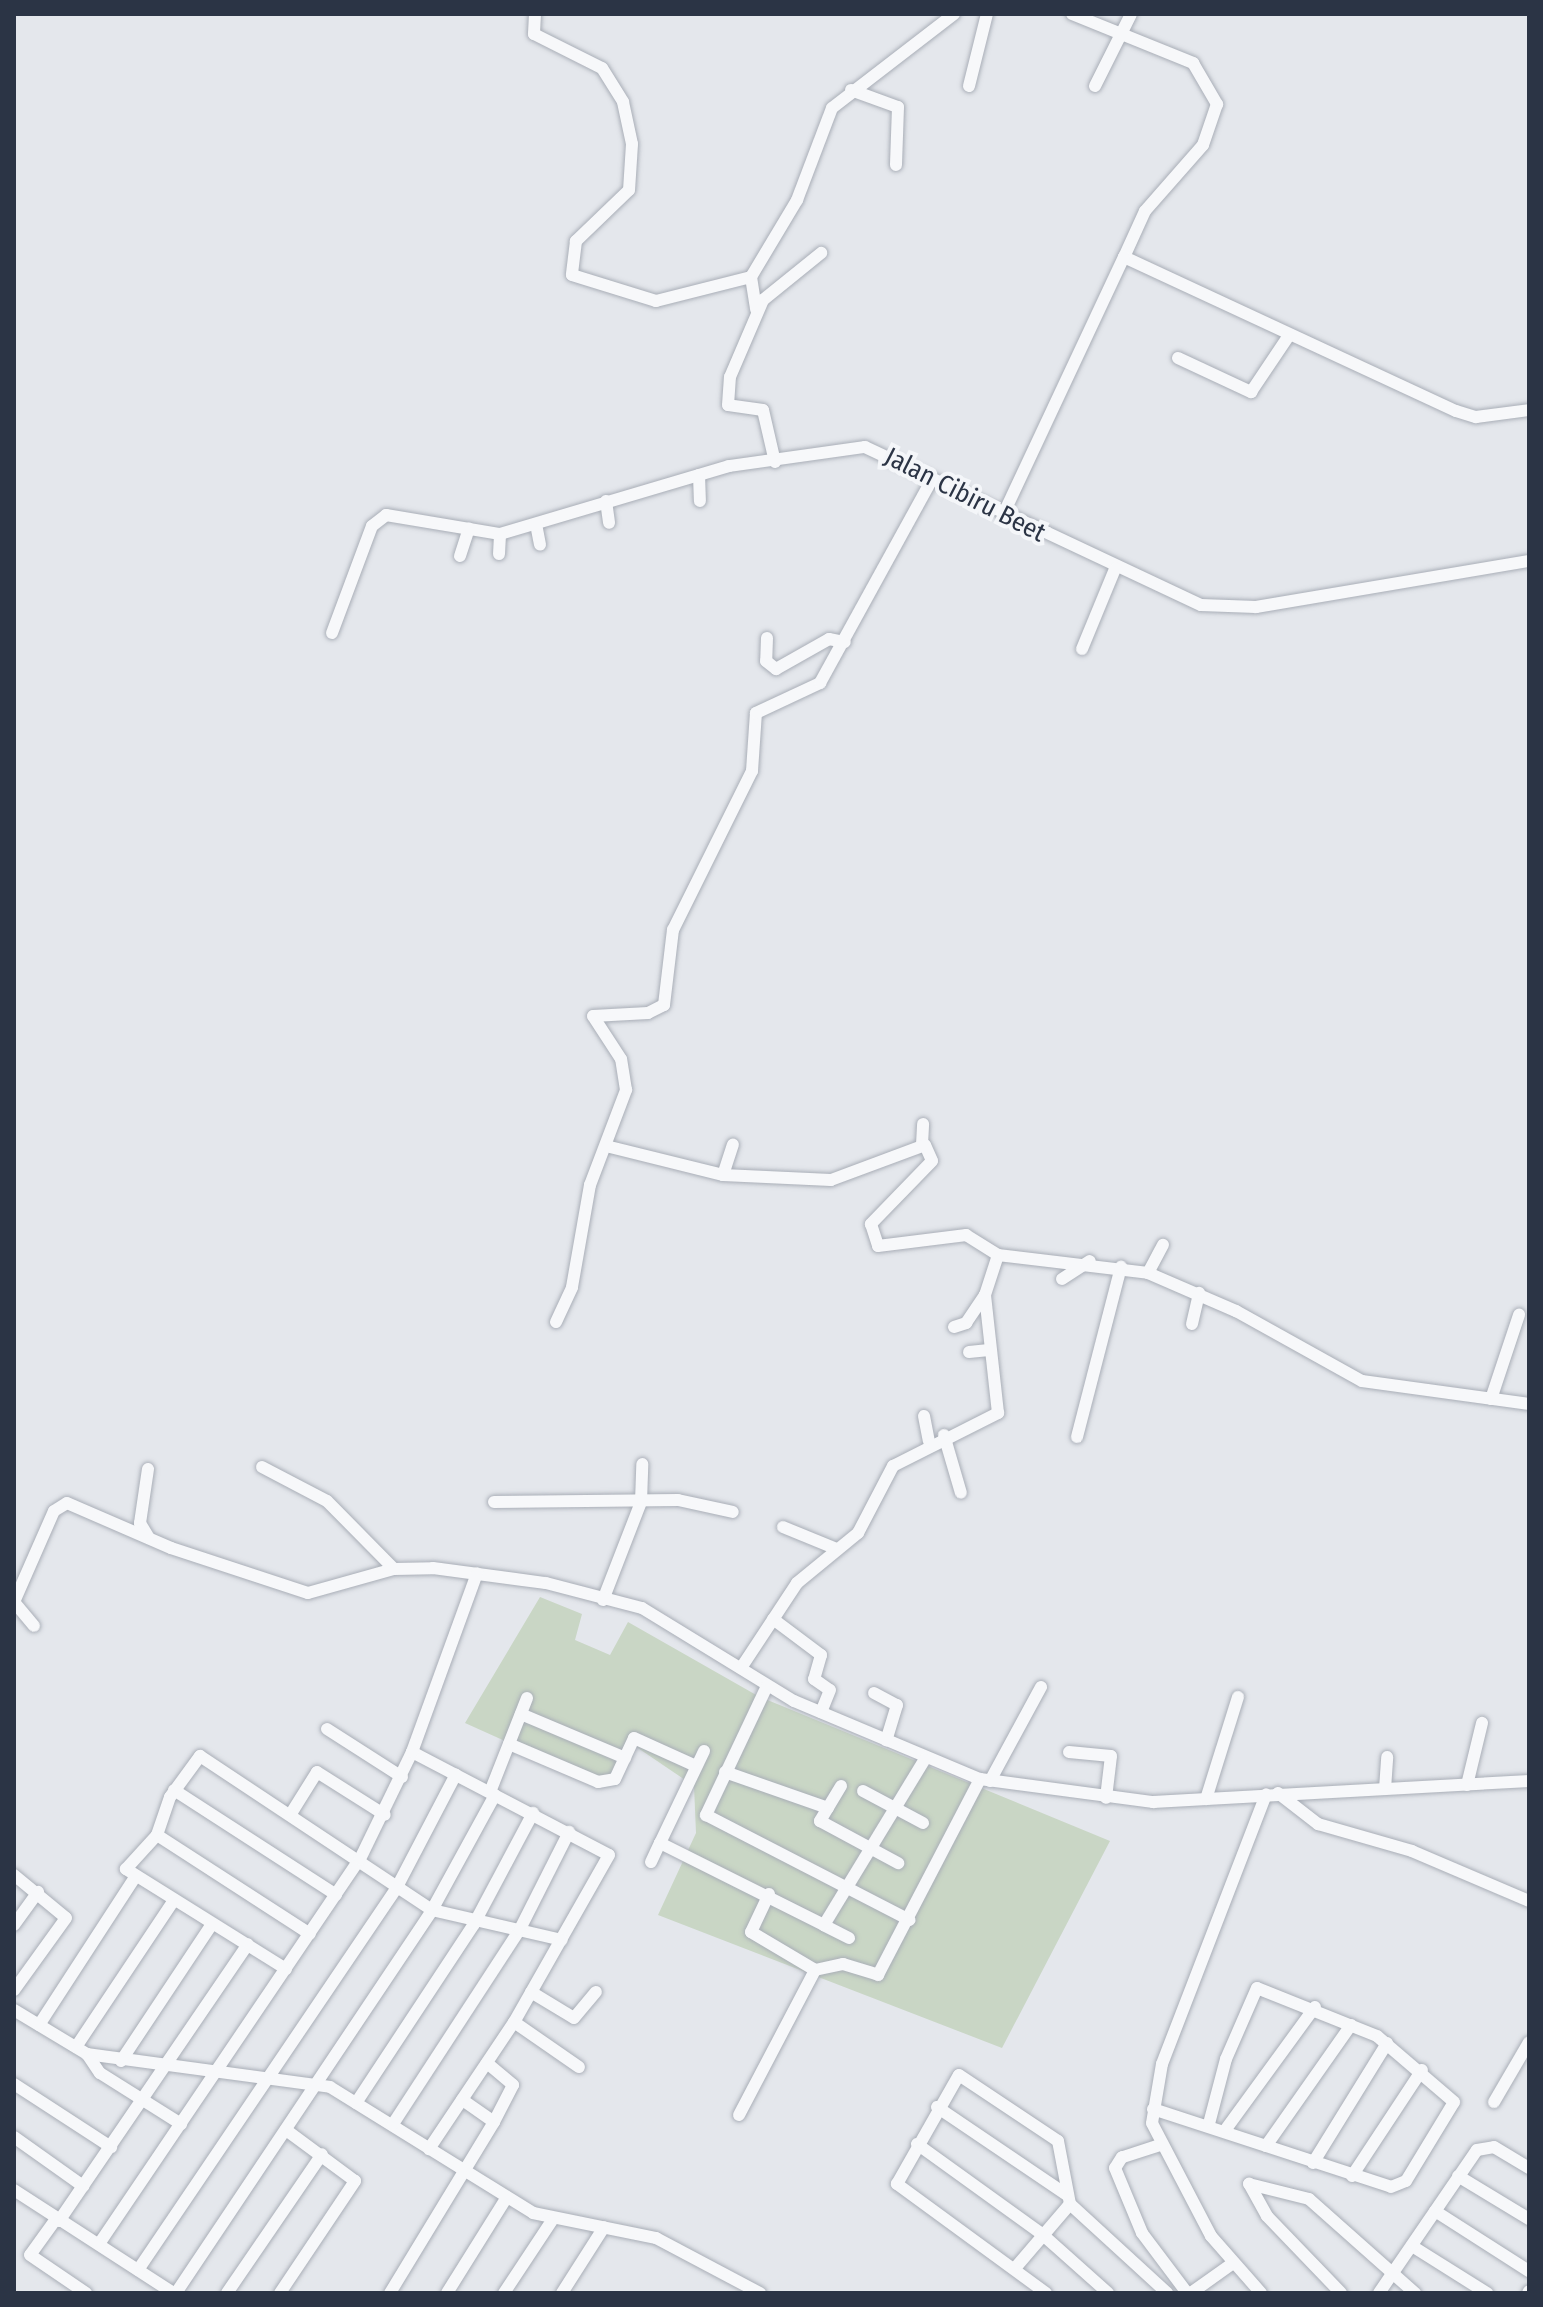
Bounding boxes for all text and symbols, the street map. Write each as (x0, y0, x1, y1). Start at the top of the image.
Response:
street label: Jalan Cibiru Beet (879, 441, 1051, 549)

